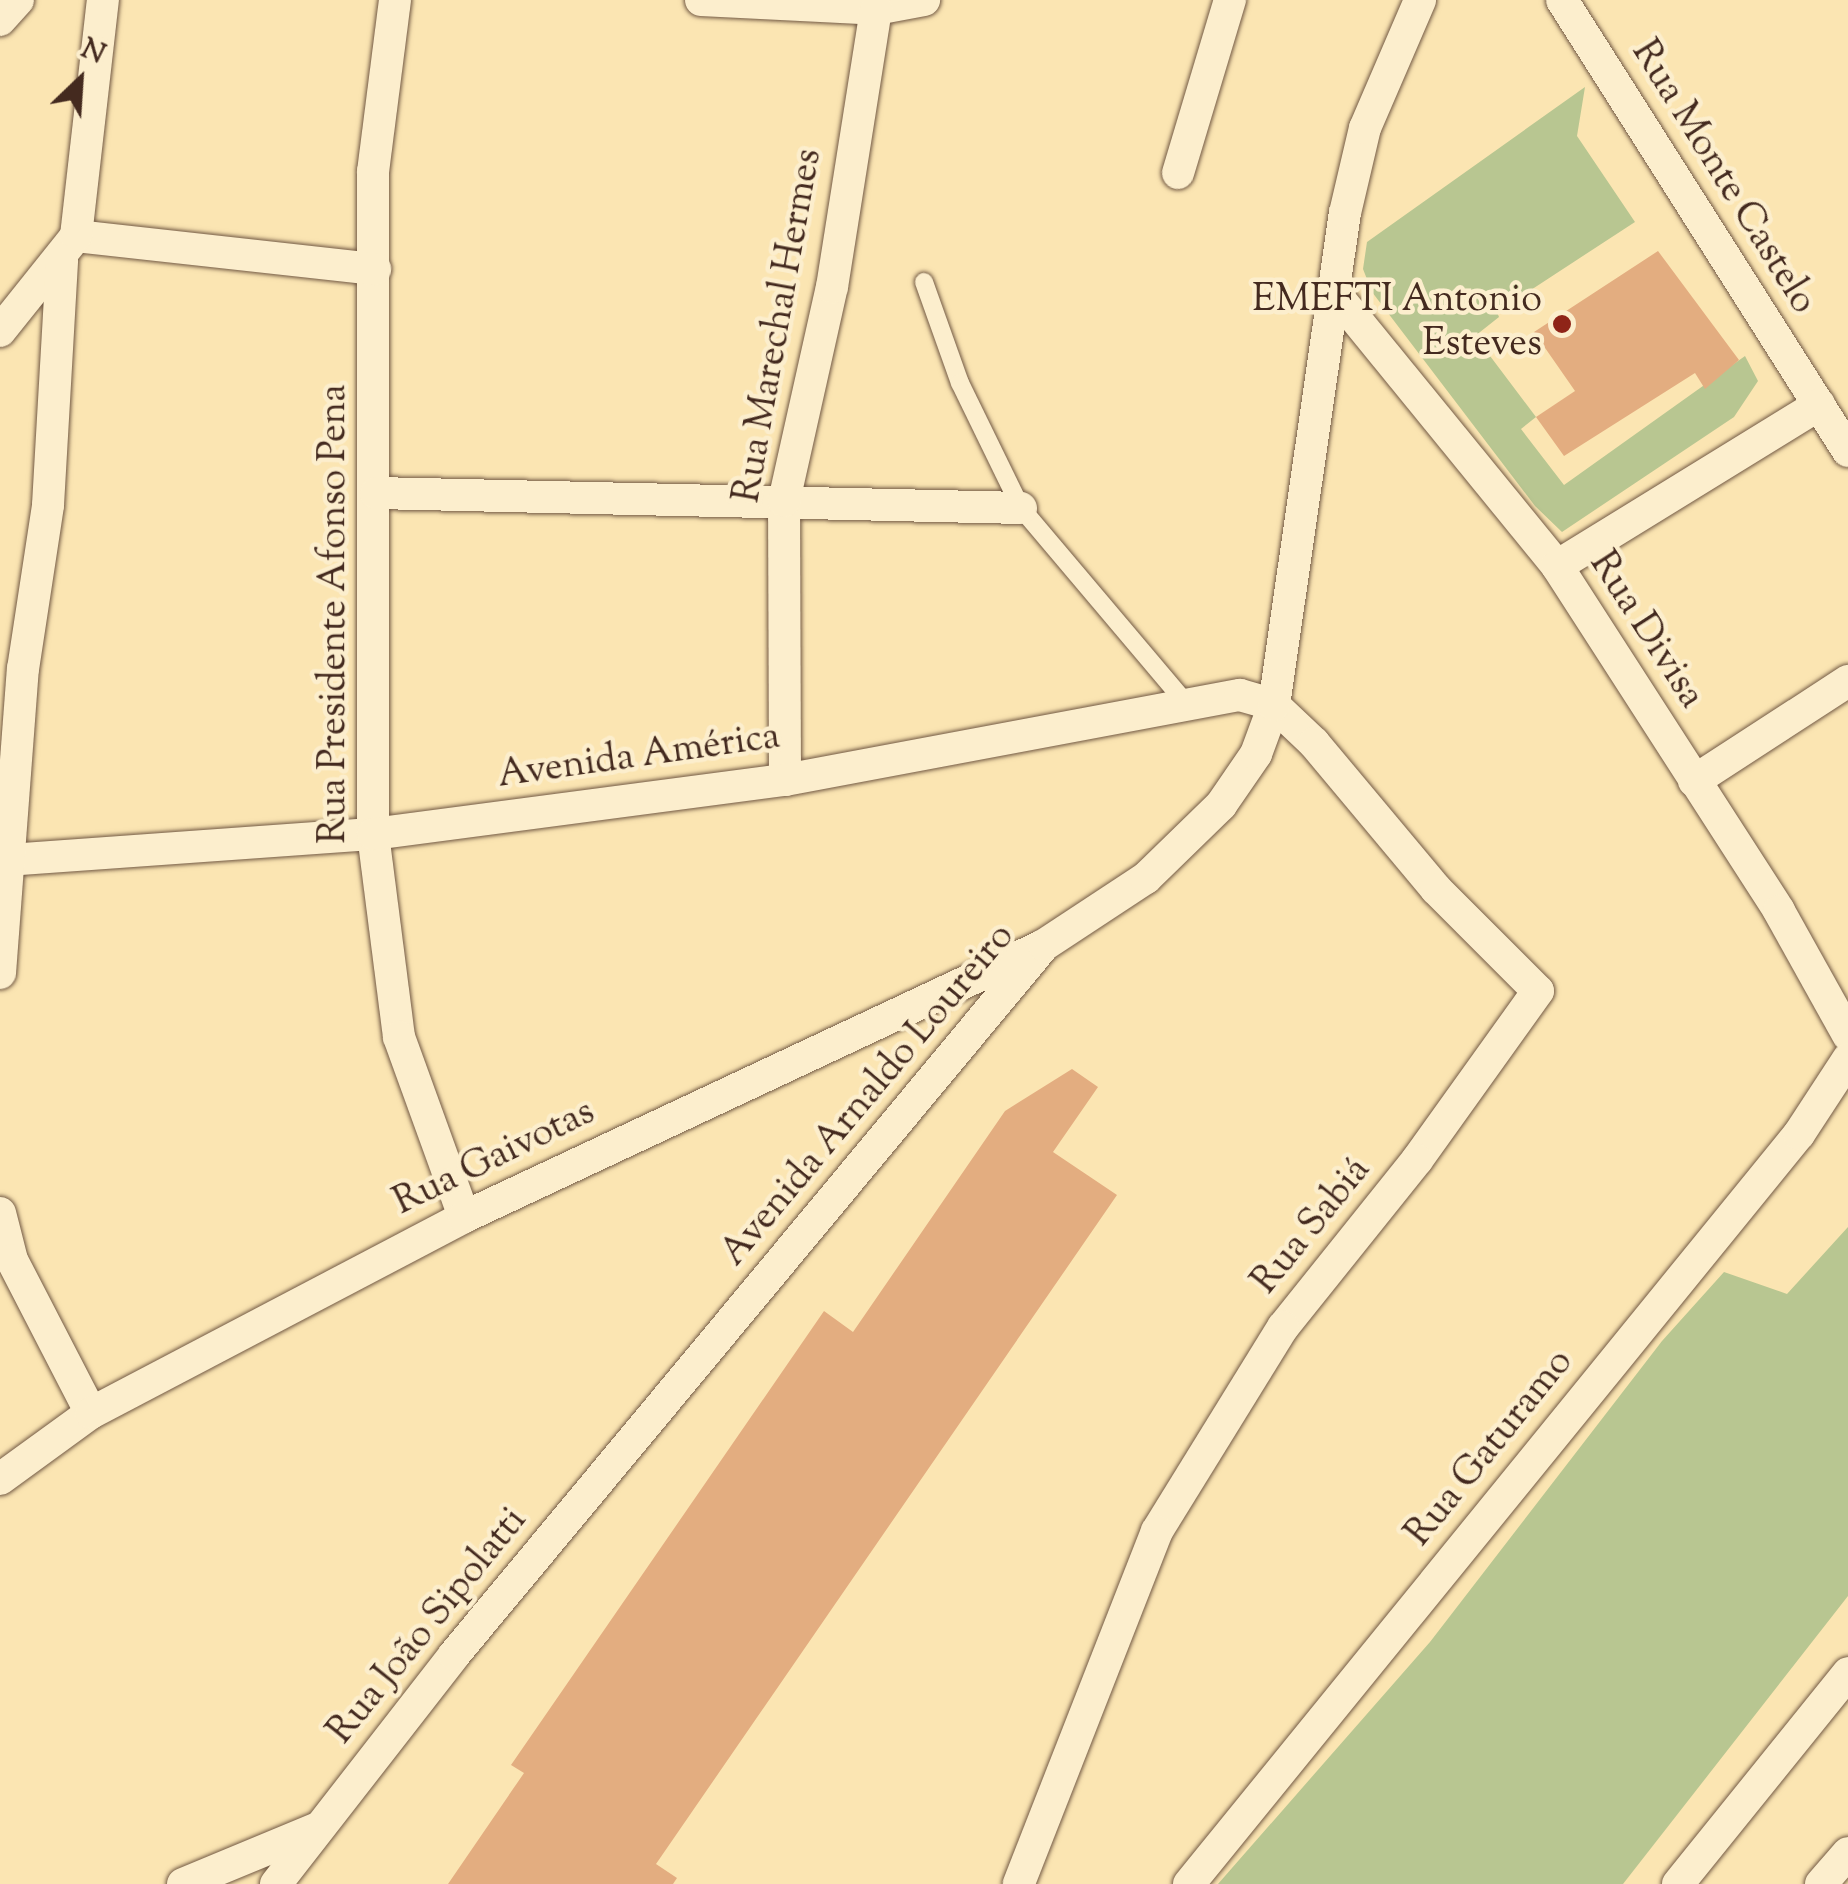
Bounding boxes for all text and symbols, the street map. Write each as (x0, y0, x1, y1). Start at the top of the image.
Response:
north arrow (30, 30, 130, 130)
text: N (74, 30, 111, 76)
street label: Rua Monte Castelo (1620, 33, 1824, 323)
street label: Rua Marechal Hermes (726, 145, 834, 507)
place label: EMEFTI Antonio Esteves (1252, 279, 1542, 368)
marker: EMEFTI Antonio Esteves (1551, 313, 1573, 335)
street label: Rua Presidente Afonso Pena (313, 384, 359, 844)
street label: Rua Divisa (1578, 544, 1712, 718)
street label: Avenida América (495, 716, 783, 800)
street label: Avenida Arnaldo Loureiro (712, 915, 1026, 1277)
street label: Rua Gaivotas (387, 1091, 603, 1227)
street label: Rua Sabiá (1244, 1149, 1382, 1305)
street label: Rua Gaturamo (1398, 1341, 1584, 1557)
street label: Rua João Sipolatti (320, 1500, 538, 1754)

